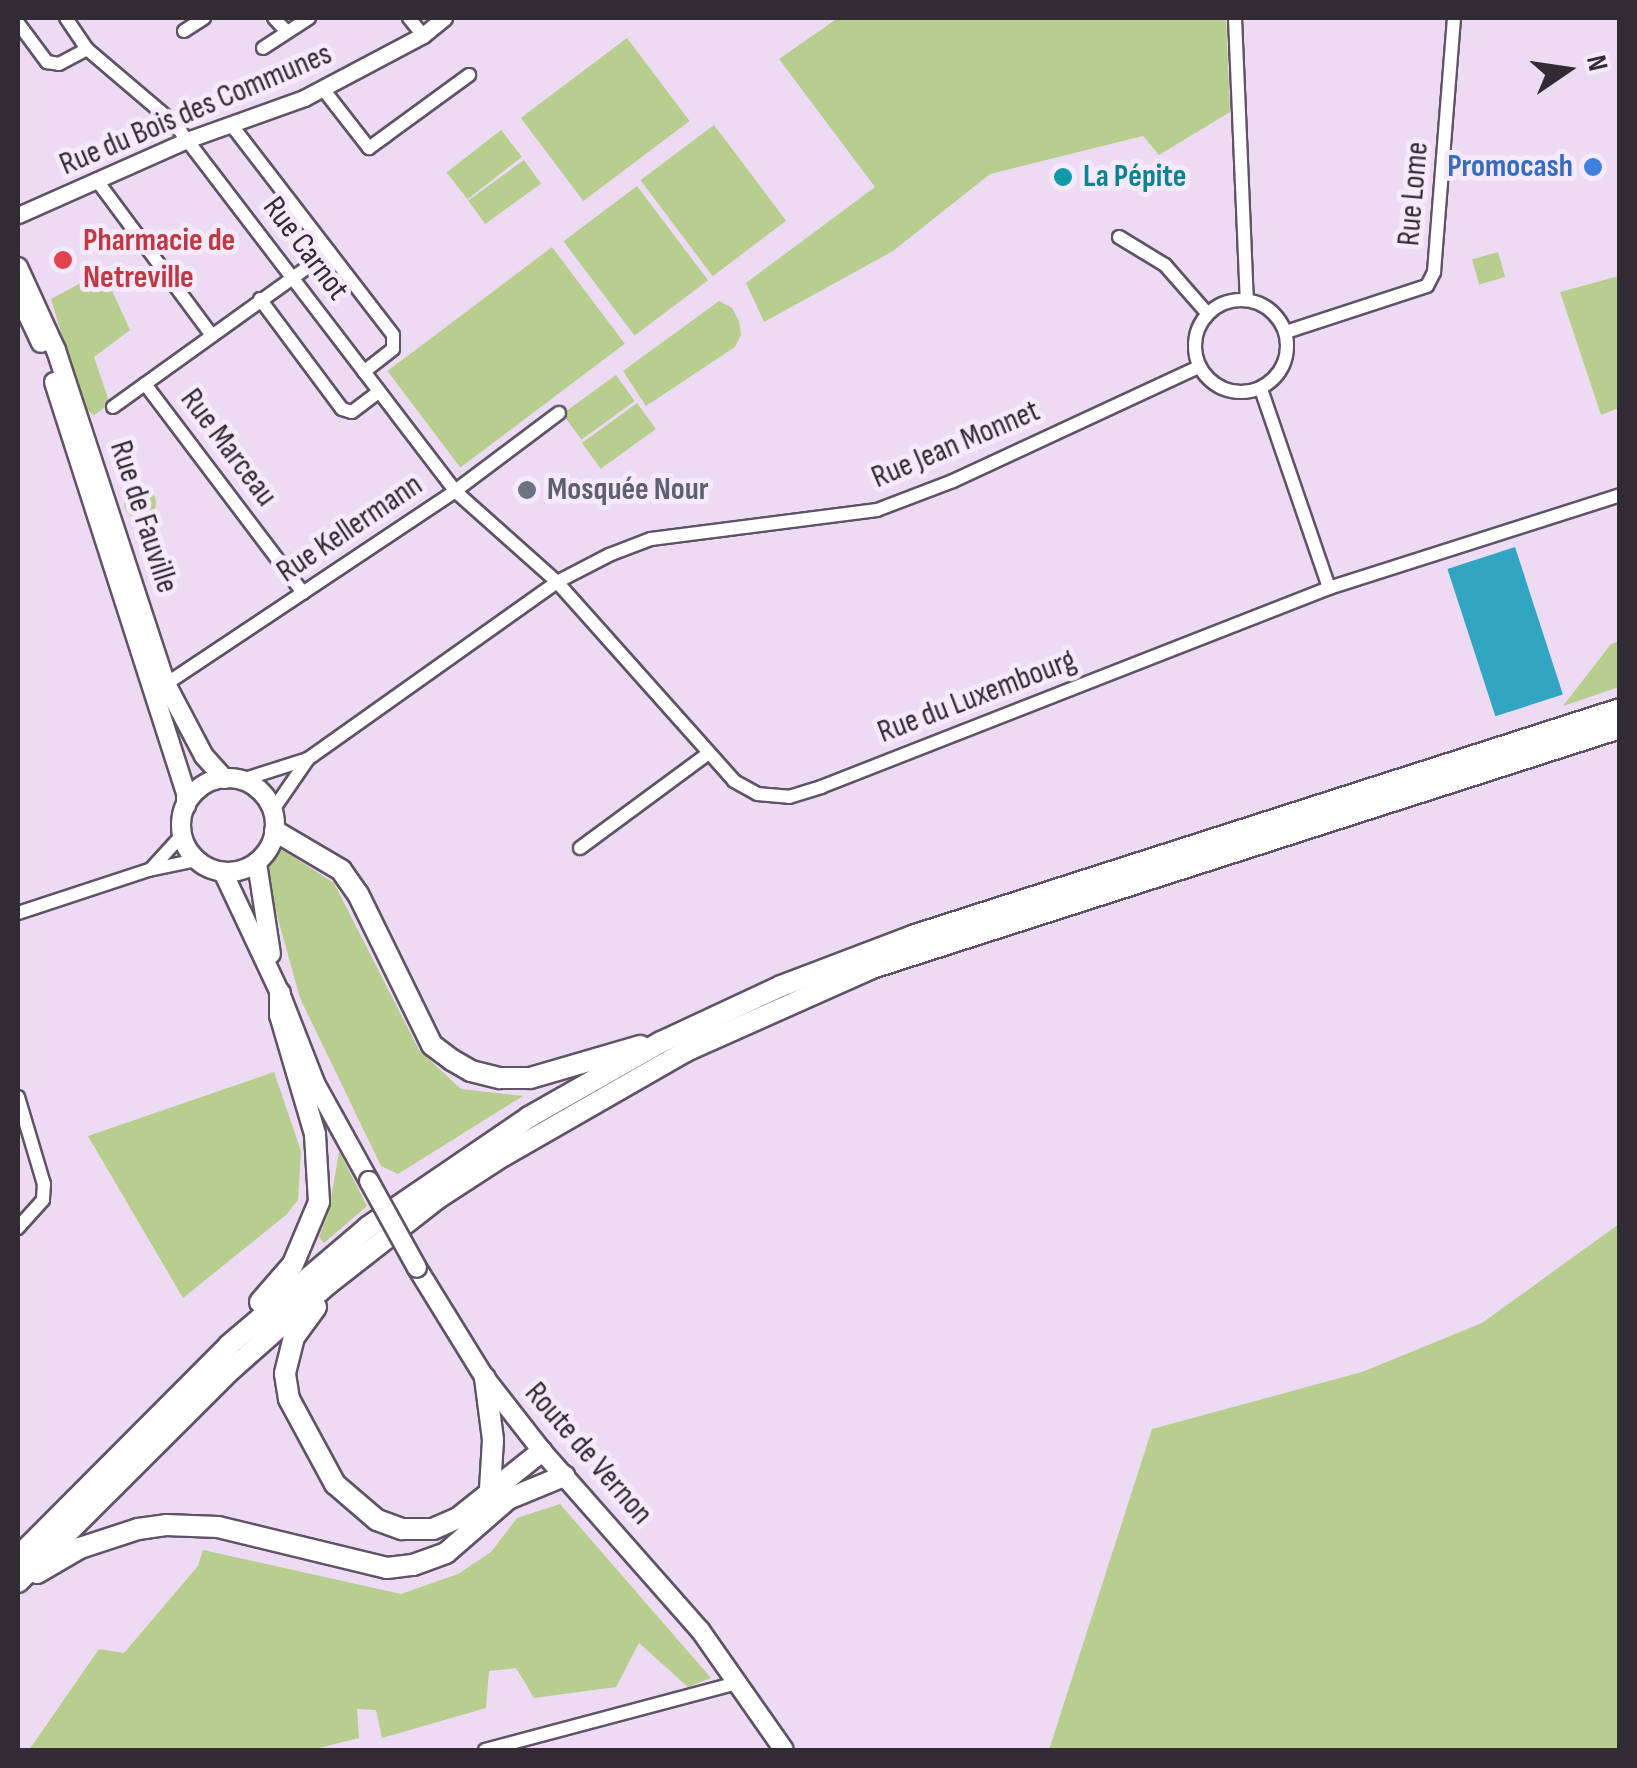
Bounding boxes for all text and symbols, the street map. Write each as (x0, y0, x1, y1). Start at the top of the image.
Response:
north arrow (1517, 20, 1617, 120)
street label: Rue du Bois des Communes (54, 35, 338, 185)
text: N (1579, 52, 1614, 74)
street label: Rue Lome (1390, 140, 1438, 248)
place label: Promocash (1447, 148, 1573, 186)
marker: Promocash (1582, 156, 1604, 178)
place label: La Pépite (1083, 158, 1186, 196)
marker: La Pépite (1052, 166, 1074, 188)
street label: Rue Carnot (254, 190, 356, 308)
place label: Pharmacie de Netreville (83, 223, 235, 298)
marker: Pharmacie de Netreville (52, 249, 74, 271)
street label: Rue Marceau (171, 382, 285, 514)
street label: Rue Jean Monnet (866, 392, 1046, 498)
street label: Rue de Fauville (100, 436, 186, 598)
street label: Rue Kellermann (270, 466, 430, 592)
place label: Mosquée Nour (547, 471, 709, 509)
marker: Mosquée Nour (516, 479, 538, 501)
street label: Rue du Luxembourg (873, 642, 1081, 752)
street label: Route de Vernon (516, 1375, 660, 1533)

